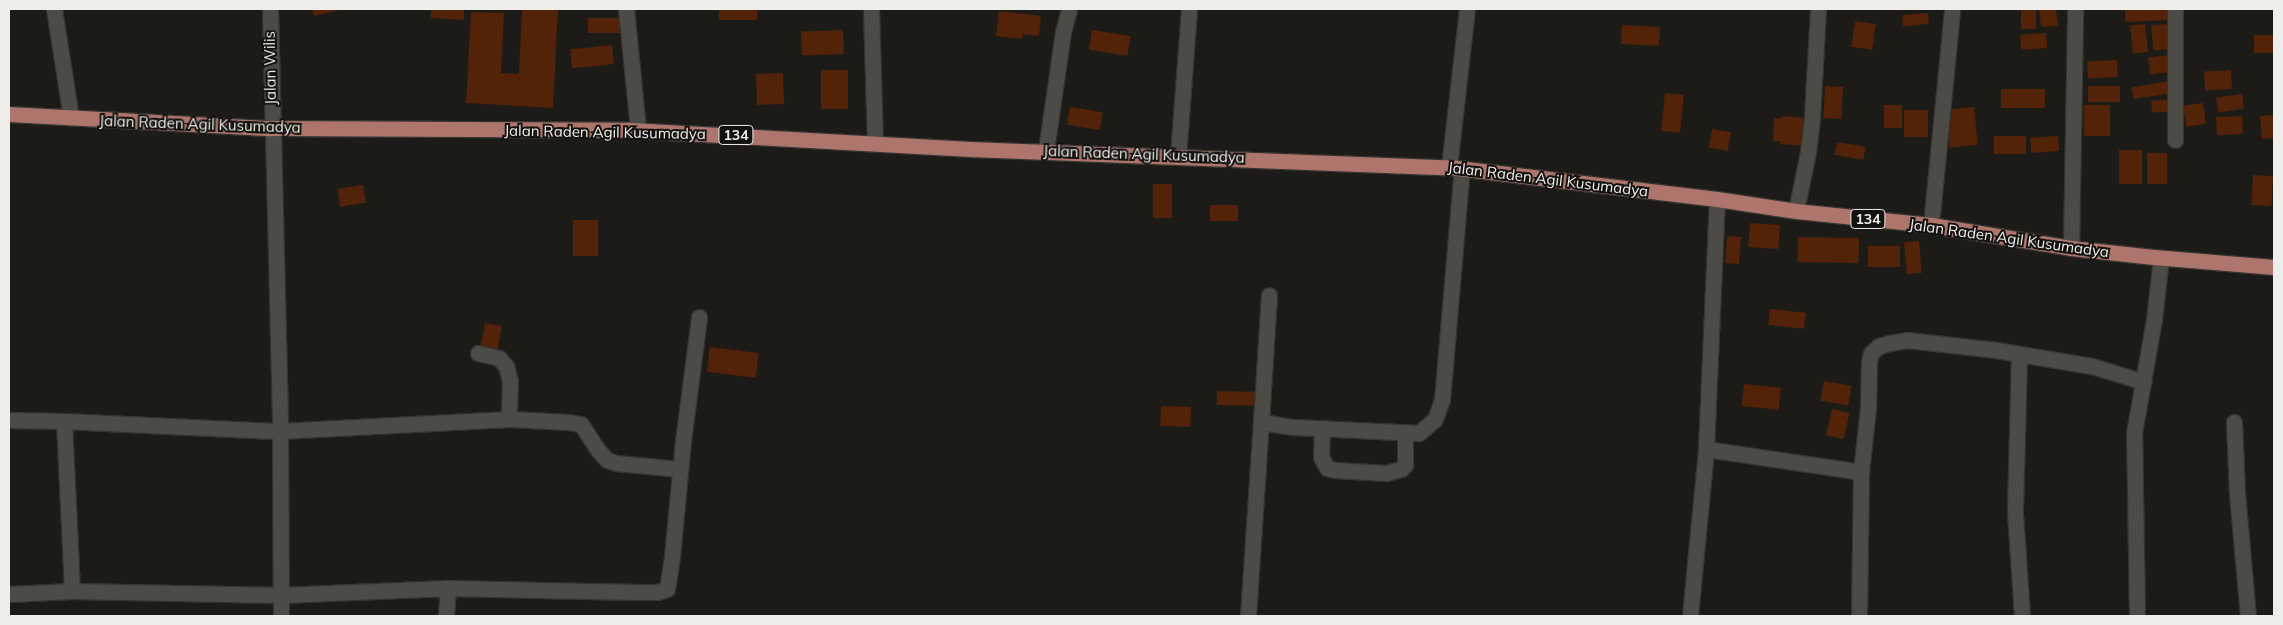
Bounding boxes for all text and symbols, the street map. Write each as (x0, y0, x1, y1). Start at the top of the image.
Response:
street label: Jalan Wilis (260, 31, 280, 105)
street label: Jalan Raden Agil Kusumadya (99, 111, 301, 137)
street label: Jalan Raden Agil Kusumadya (504, 121, 706, 143)
road number: 134 (717, 124, 755, 146)
street label: Jalan Raden Agil Kusumadya (1043, 141, 1245, 167)
street label: Jalan Raden Agil Kusumadya (1447, 158, 1649, 200)
road number: 134 (1849, 208, 1887, 230)
street label: Jalan Raden Agil Kusumadya (1908, 215, 2110, 261)

